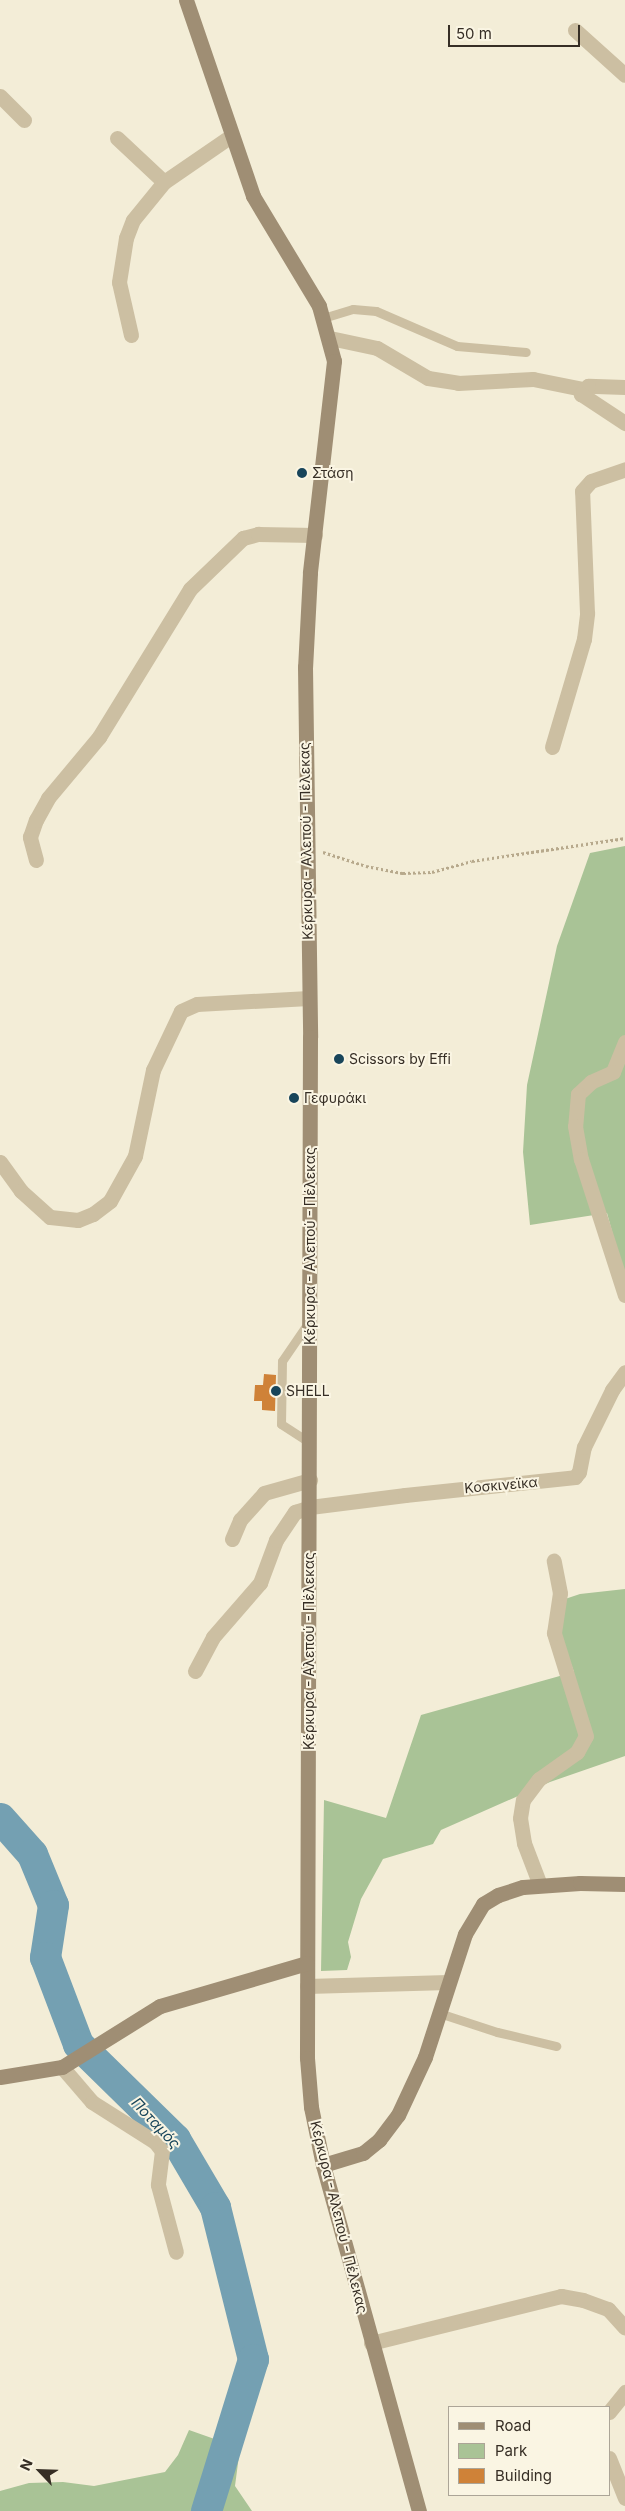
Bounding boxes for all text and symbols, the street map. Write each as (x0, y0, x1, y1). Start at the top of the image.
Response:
scale bar (450, 15, 582, 47)
text: 50 m (456, 24, 492, 43)
place label: Στάση (312, 465, 354, 481)
marker: Στάση (296, 467, 308, 479)
street label: Κέρκυρα - Αλεπού - Πέλεκας (296, 742, 316, 940)
place label: Scissors by Effi (349, 1051, 451, 1067)
marker: Scissors by Effi (333, 1053, 345, 1065)
place label: Γεφυράκι (304, 1090, 366, 1106)
marker: Γεφυράκι (288, 1092, 300, 1104)
street label: Κέρκυρα - Αλεπού - Πέλεκας (302, 1147, 318, 1345)
place label: SHELL (286, 1383, 330, 1399)
marker: SHELL (270, 1385, 282, 1397)
street label: Κοσκινεϊκα (464, 1473, 538, 1497)
street label: Κέρκυρα - Αλεπού - Πέλεκας (301, 1552, 317, 1750)
water label: Ποταμός (128, 2094, 184, 2152)
street label: Κέρκυρα - Αλεπού - Πέλεκας (307, 2119, 371, 2315)
legend (448, 2406, 610, 2496)
text: Road (495, 2416, 531, 2435)
text: Park (495, 2441, 527, 2460)
north arrow (15, 2446, 65, 2496)
text: N (16, 2456, 36, 2473)
text: Building (495, 2466, 552, 2485)

